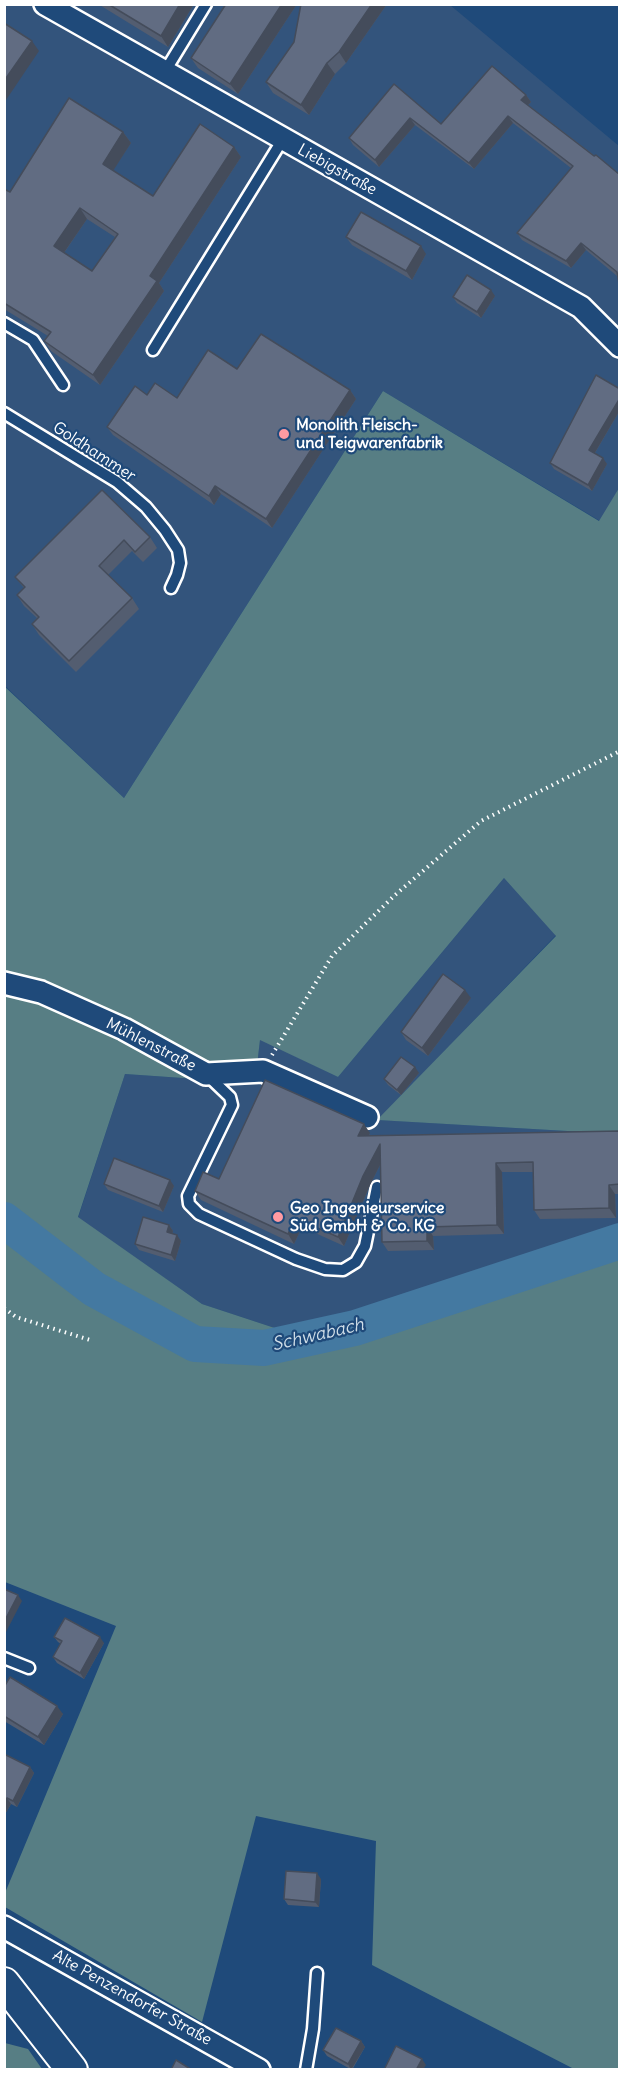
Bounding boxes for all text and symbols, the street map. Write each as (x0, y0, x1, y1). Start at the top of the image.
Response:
street label: Liebigstraße (294, 140, 380, 200)
place label: Monolith Fleisch- und Teigwarenfabrik (296, 415, 443, 453)
street label: Goldhammer (49, 418, 139, 486)
marker: Monolith Fleisch- und Teigwarenfabrik (277, 427, 291, 441)
street label: Mühlenstraße (103, 1014, 199, 1076)
place label: Geo Ingenieurservice Süd GmbH & Co. KG (290, 1198, 444, 1236)
marker: Geo Ingenieurservice Süd GmbH & Co. KG (271, 1210, 285, 1224)
water label: Schwabach (270, 1314, 366, 1356)
street label: Alte Penzendorfer Straße (49, 1946, 215, 2050)

